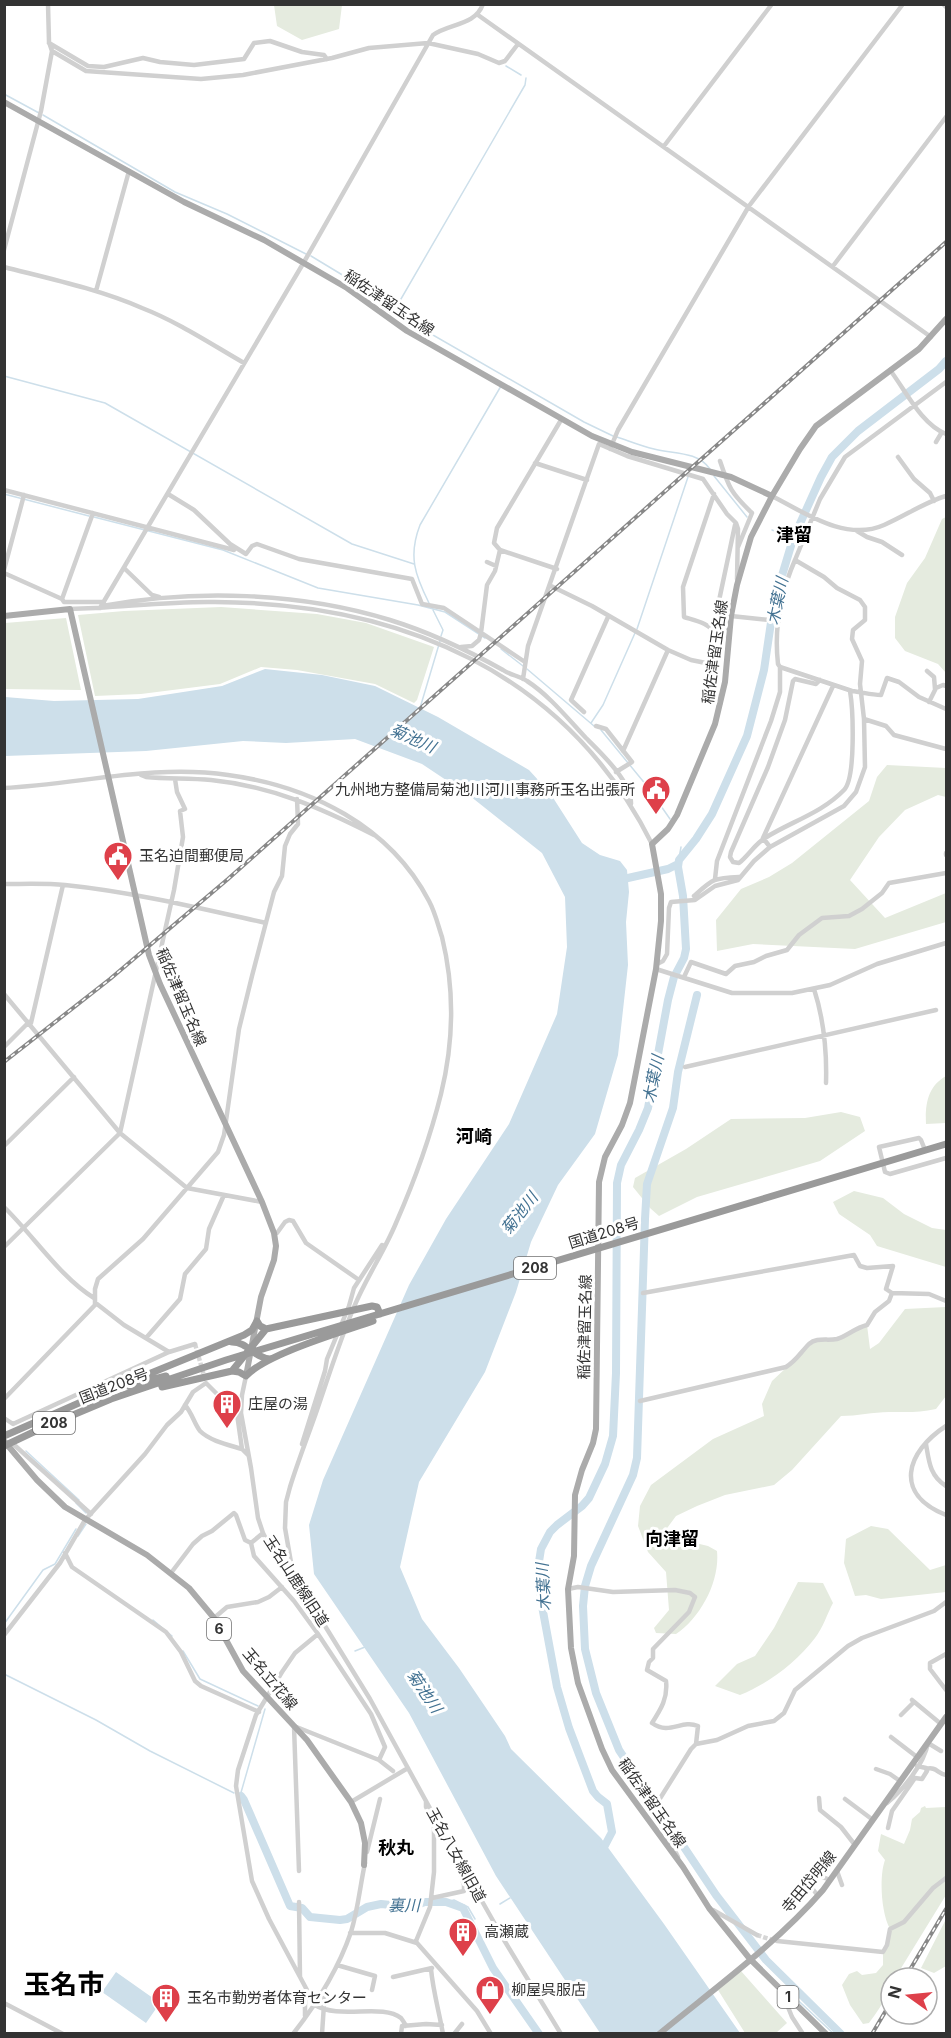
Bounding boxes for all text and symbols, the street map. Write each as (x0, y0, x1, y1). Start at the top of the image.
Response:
street label: 稲佐津留玉名線 (340, 265, 438, 340)
district label: 津留 (776, 524, 812, 545)
water label: 木葉川 (762, 573, 792, 627)
street label: 稲佐津留玉名線 (698, 599, 731, 705)
water label: 菊池川 (387, 719, 441, 758)
public building icon: 九州地方整備局菊池川河川事務所玉名出張所 (640, 774, 672, 816)
place label: 九州地方整備局菊池川河川事務所玉名出張所 (335, 780, 635, 799)
public building icon: 玉名迫間郵便局 (102, 840, 134, 882)
place label: 玉名迫間郵便局 (139, 846, 244, 865)
street label: 稲佐津留玉名線 (152, 945, 211, 1049)
water label: 木葉川 (639, 1052, 668, 1104)
district label: 河崎 (456, 1126, 492, 1147)
water label: 菊池川 (496, 1186, 543, 1238)
street label: 国道208号 (566, 1213, 641, 1252)
road number: 208 (514, 1257, 556, 1279)
street label: 稲佐津留玉名線 (574, 1274, 595, 1380)
street label: 国道208号 (76, 1364, 151, 1407)
building icon: 庄屋の湯 (211, 1388, 243, 1430)
place label: 庄屋の湯 (248, 1394, 308, 1413)
road number: 208 (33, 1412, 75, 1434)
district label: 向津留 (645, 1528, 699, 1549)
street label: 玉名山鹿線旧道 (260, 1532, 333, 1630)
water label: 木葉川 (532, 1561, 554, 1611)
road number: 6 (207, 1618, 231, 1640)
street label: 玉名立花線 (239, 1644, 302, 1714)
water label: 菊池川 (403, 1666, 448, 1718)
street label: 稲佐津留玉名線 (615, 1754, 690, 1851)
street label: 玉名八女線旧道 (423, 1804, 490, 1905)
district label: 秋丸 (378, 1837, 414, 1858)
street label: 寺田岱明線 (777, 1847, 840, 1917)
water label: 裏川 (388, 1895, 422, 1915)
building icon: 高瀬蔵 (447, 1916, 479, 1958)
place label: 高瀬蔵 (484, 1922, 529, 1941)
north arrow (879, 1966, 939, 2026)
district label: 玉名市 (24, 1968, 105, 2001)
shop icon: 柳屋呉服店 (474, 1974, 506, 2016)
place label: 柳屋呉服店 (511, 1980, 586, 1999)
building icon: 玉名市勤労者体育センター (150, 1982, 182, 2024)
text: N (883, 1984, 906, 2001)
road number: 1 (778, 1986, 798, 2008)
place label: 玉名市勤労者体育センター (187, 1988, 367, 2007)

